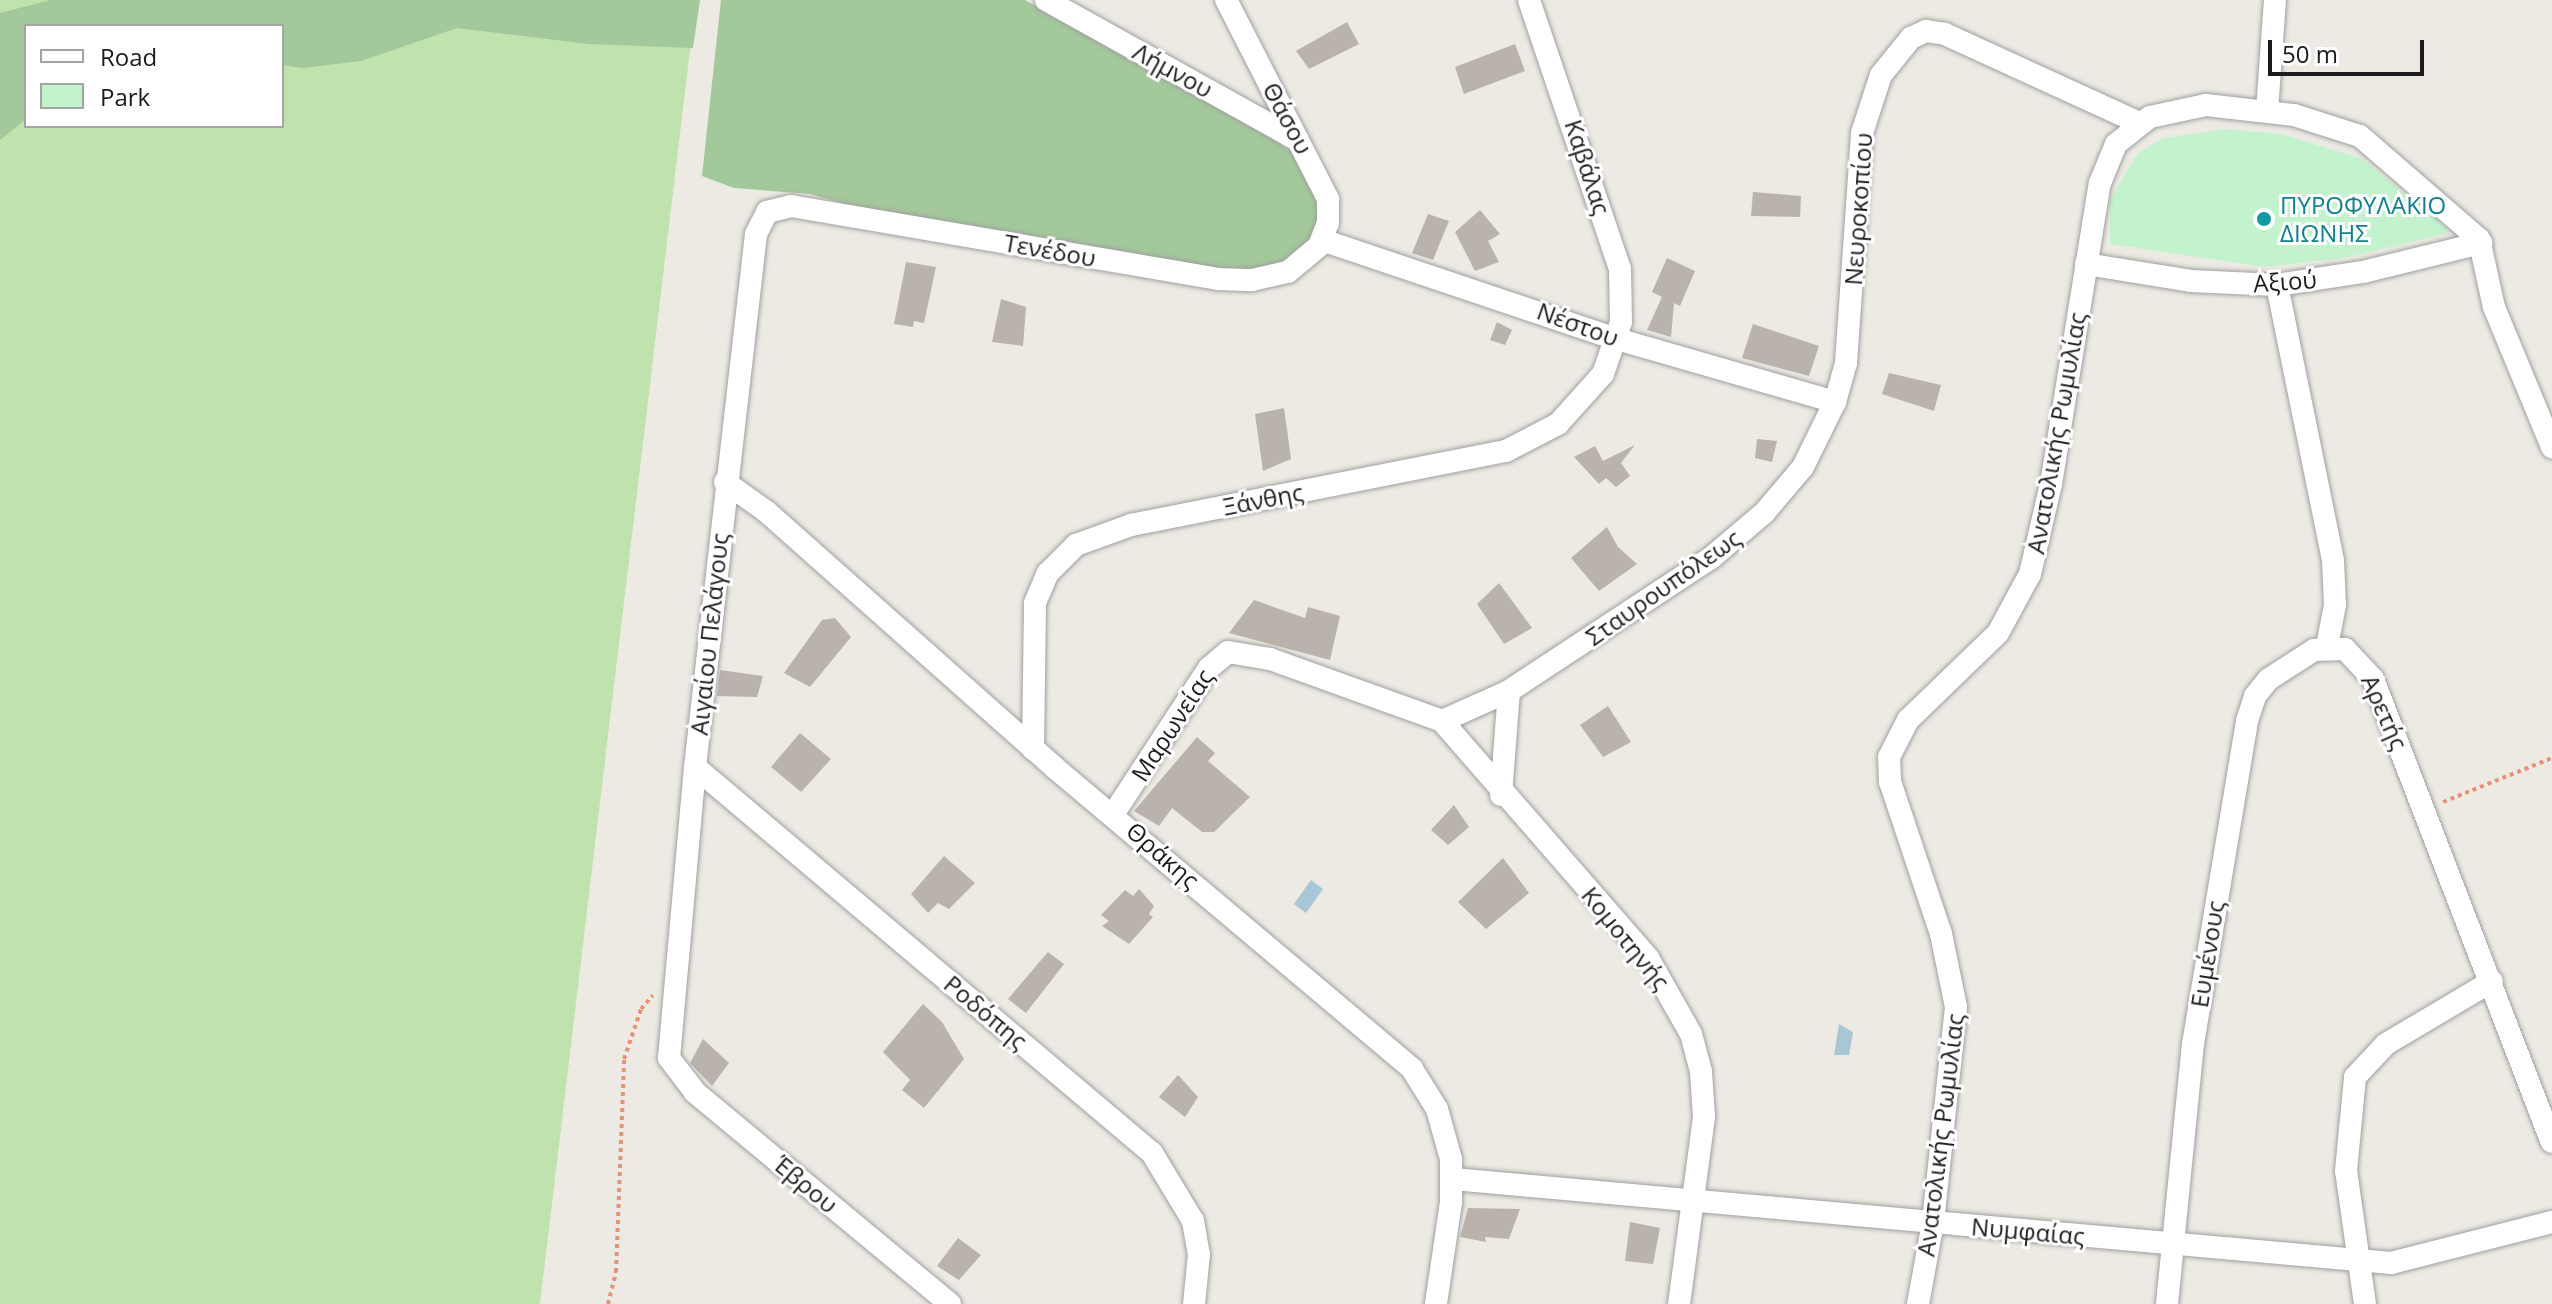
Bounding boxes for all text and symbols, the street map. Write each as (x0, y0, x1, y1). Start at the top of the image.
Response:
legend (24, 24, 284, 128)
scale bar (2272, 24, 2428, 74)
street label: Λήμνου (1128, 37, 1218, 103)
text: 50 m (2282, 37, 2338, 70)
text: Road (100, 40, 157, 73)
street label: Θάσου (1257, 77, 1319, 159)
text: Park (100, 80, 150, 113)
street label: Καβάλας (1559, 116, 1617, 218)
street label: Νευροκοπίου (1838, 132, 1878, 286)
place label: ΠΥΡΟΦΥΛΑΚΙΟ ΔΙΩΝΗΣ (2280, 191, 2446, 247)
marker: ΠΥΡΟΦΥΛΑΚΙΟ ΔΙΩΝΗΣ (2255, 210, 2273, 228)
street label: Τενέδου (1002, 228, 1098, 272)
street label: Αξιού (2252, 264, 2318, 298)
street label: Νέστου (1533, 296, 1623, 352)
street label: Ανατολικής Ρωμυλίας (2021, 310, 2091, 556)
street label: Ξάνθης (1220, 477, 1306, 521)
street label: Σταυρουπόλεως (1580, 523, 1746, 651)
street label: Αιγαίου Πελάγους (684, 532, 734, 736)
street label: Μαρωνείας (1125, 663, 1219, 787)
street label: Αρετής (2356, 670, 2414, 754)
street label: Θράκης (1121, 816, 1205, 894)
street label: Κομοτηνής (1576, 881, 1676, 995)
street label: Ευμένους (2184, 898, 2230, 1010)
street label: Ροδόπης (939, 969, 1033, 1055)
street label: Ανατολικής Ρωμυλίας (1911, 1012, 1969, 1258)
street label: Έβρου (768, 1149, 844, 1219)
street label: Νυμφαίας (1970, 1212, 2086, 1250)

